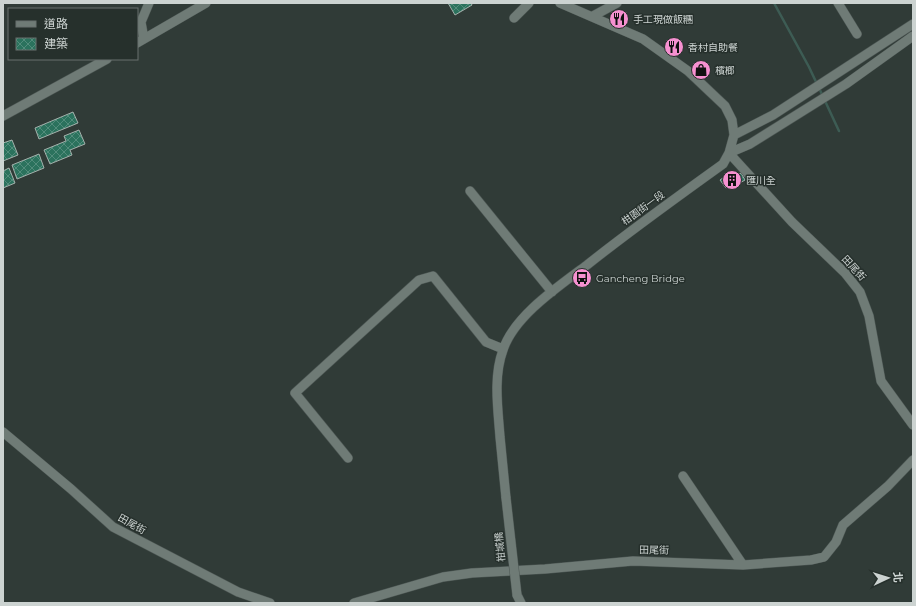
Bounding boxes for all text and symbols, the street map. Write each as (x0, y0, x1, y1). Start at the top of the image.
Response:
legend (8, 8, 138, 60)
restaurant icon: 手工現做飯糰 (608, 8, 630, 30)
place label: 手工現做飯糰 (633, 13, 693, 26)
text: 道路 (44, 16, 68, 31)
text: 建築 (44, 36, 68, 51)
restaurant icon: 香村自助餐 (663, 36, 685, 58)
place label: 香村自助餐 (688, 41, 738, 54)
shop icon: 檳榔 (690, 59, 712, 81)
place label: 檳榔 (715, 64, 735, 77)
building icon: 匯川全 (721, 169, 743, 191)
place label: 匯川全 (746, 174, 776, 187)
street label: 柑園街一段 (619, 188, 667, 228)
street label: 田尾街 (839, 253, 869, 283)
bus stop icon: Gancheng Bridge (571, 267, 593, 289)
place label: Gancheng Bridge (596, 272, 685, 285)
street label: 田尾街 (116, 511, 148, 537)
street label: 柑城橋 (492, 531, 508, 563)
street label: 田尾街 (639, 543, 669, 557)
north arrow (868, 558, 908, 598)
text: 北 (891, 571, 905, 583)

